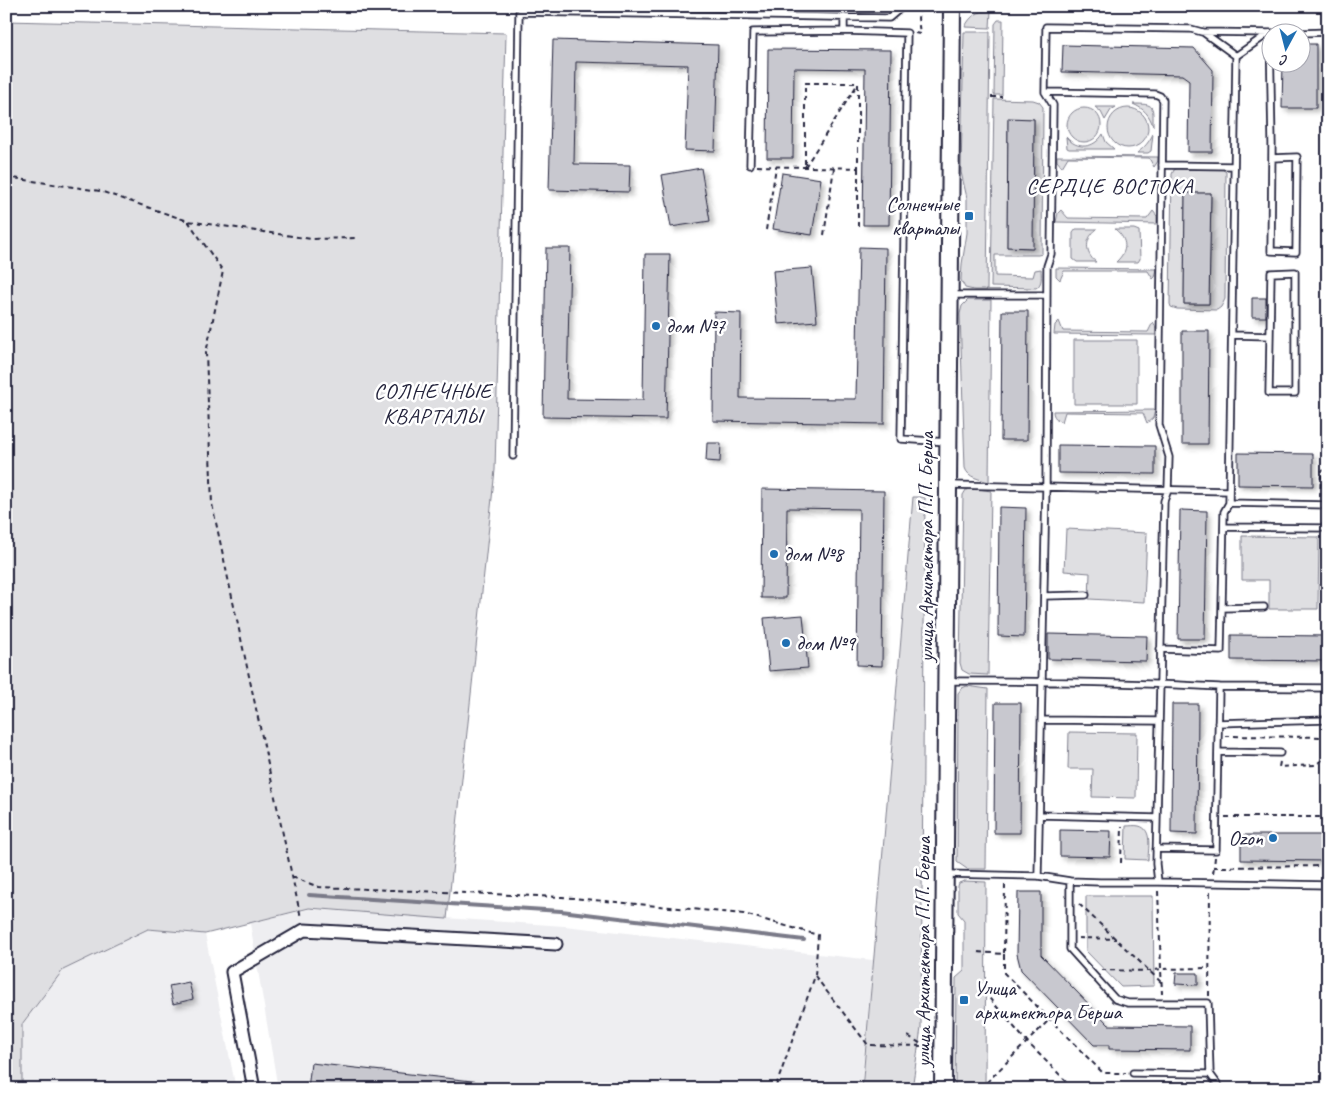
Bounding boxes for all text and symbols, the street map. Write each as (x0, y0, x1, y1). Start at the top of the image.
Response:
north arrow (1262, 22, 1312, 72)
text: С (1278, 51, 1289, 69)
district label: СЕРДЦЕ ВОСТОКА (1026, 172, 1194, 200)
place label: Солнечные кварталы (886, 191, 961, 241)
marker: Солнечные кварталы (963, 210, 975, 222)
place label: дом №7 (666, 313, 726, 339)
marker: дом №7 (650, 320, 662, 332)
district label: СОЛНЕЧНЫЕ КВАРТАЛЫ (374, 377, 494, 430)
street label: улица Архитектора П.П. Берша (913, 430, 939, 664)
place label: дом №8 (784, 541, 845, 567)
marker: дом №8 (768, 548, 780, 560)
place label: дом №9 (796, 630, 856, 656)
marker: дом №9 (780, 637, 792, 649)
place label: Ozon (1228, 825, 1264, 851)
marker: Ozon (1267, 832, 1279, 844)
street label: улица Архитектора П.П. Берша (910, 835, 936, 1069)
place label: Улица архитектора Берша (974, 975, 1123, 1025)
marker: Улица архитектора Берша (958, 994, 970, 1006)

